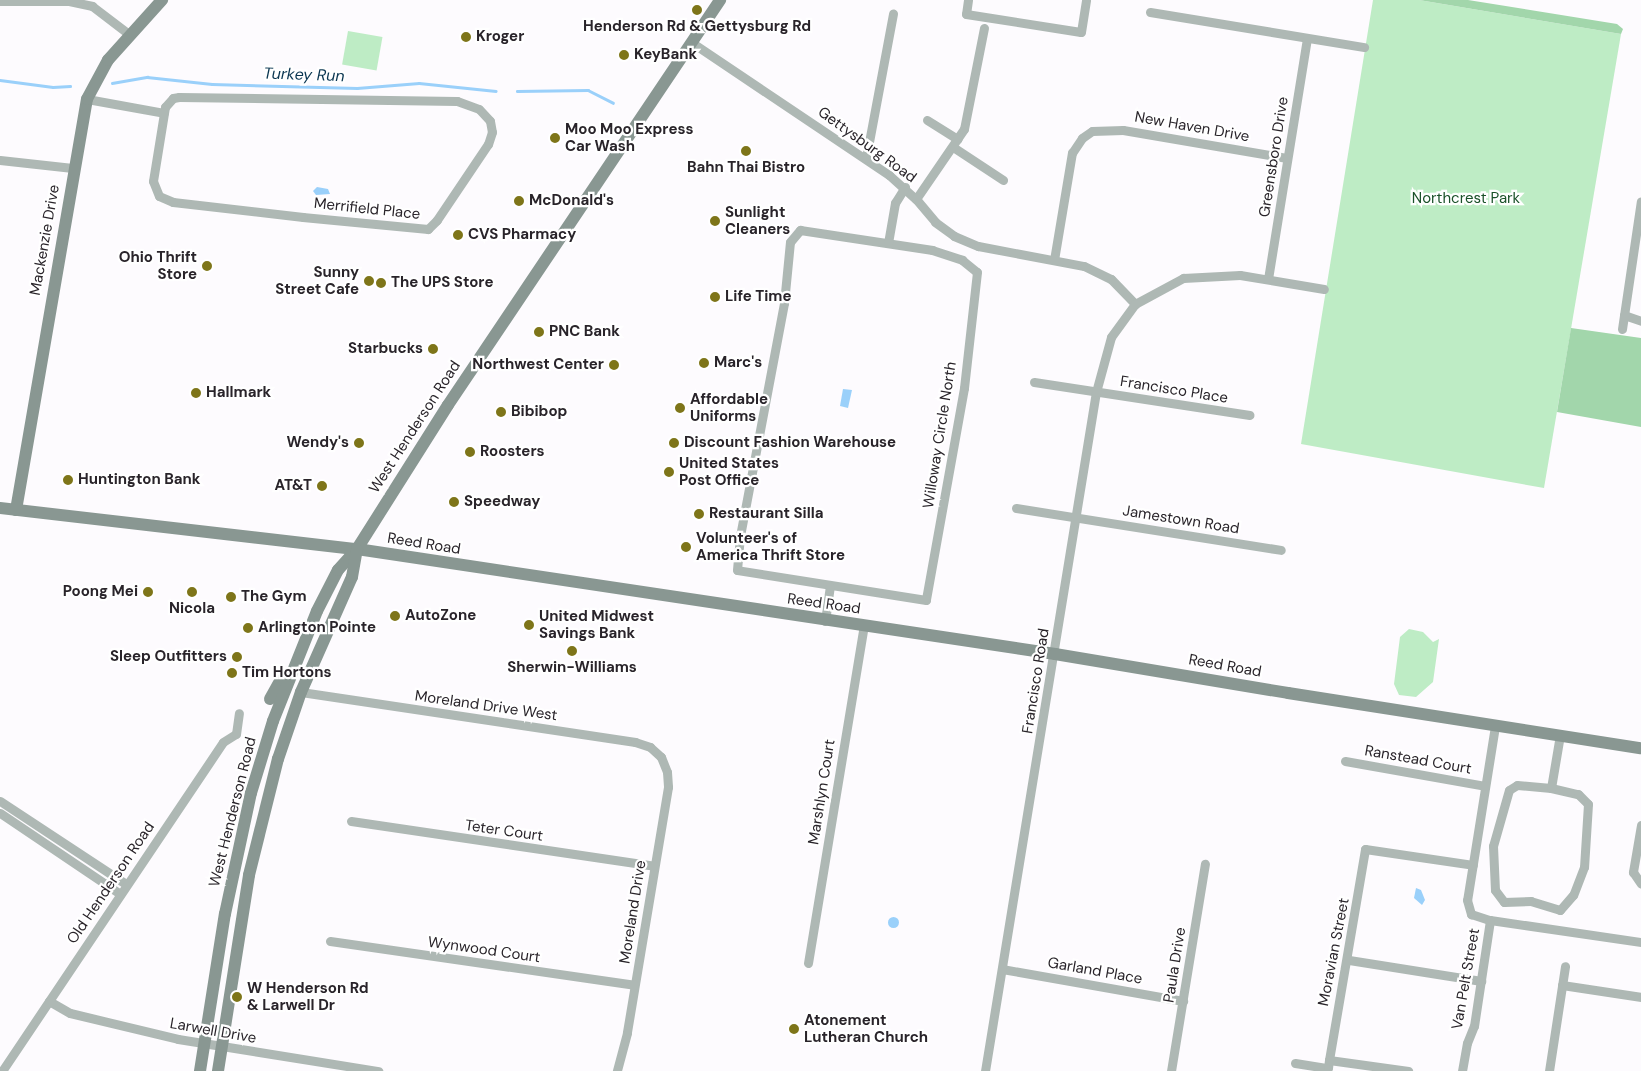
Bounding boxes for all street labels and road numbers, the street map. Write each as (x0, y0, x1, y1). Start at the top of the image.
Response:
street label: Greensboro Drive (1256, 95, 1292, 219)
street label: Gettysburg Road (814, 103, 920, 187)
street label: New Haven Drive (1133, 108, 1251, 146)
street label: Mackenzie Drive (26, 183, 64, 297)
street label: Merrifield Place (313, 194, 421, 224)
street label: West Henderson Road (365, 357, 465, 497)
street label: Willoway Circle North (920, 360, 960, 510)
street label: Francisco Place (1119, 373, 1229, 407)
street label: Jamestown Road (1121, 502, 1241, 538)
street label: Reed Road (386, 529, 462, 559)
street label: Reed Road (786, 590, 862, 618)
street label: Francisco Road (1019, 627, 1053, 735)
street label: Reed Road (1187, 651, 1263, 681)
street label: Moreland Drive West (414, 687, 558, 725)
street label: West Henderson Road (206, 735, 260, 889)
street label: Marshlyn Court (805, 738, 839, 846)
street label: Ranstead Court (1363, 742, 1473, 778)
street label: Teter Court (464, 817, 544, 845)
street label: Old Henderson Road (64, 819, 158, 947)
street label: Moreland Drive (616, 859, 650, 965)
street label: Moravian Street (1315, 896, 1353, 1008)
street label: Paula Drive (1160, 926, 1190, 1004)
street label: Van Pelt Street (1448, 927, 1484, 1031)
street label: Wynwood Court (427, 933, 541, 967)
street label: Garland Place (1046, 954, 1144, 988)
street label: Larwell Drive (168, 1015, 258, 1047)

